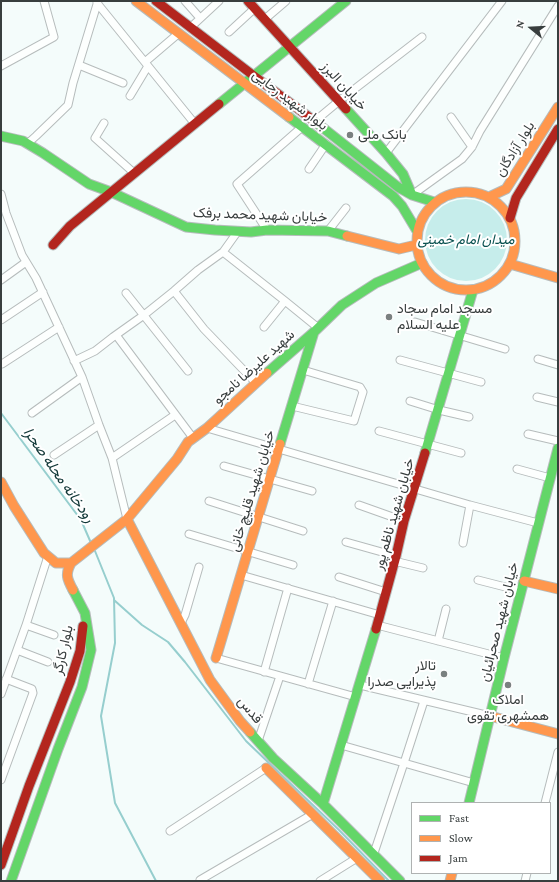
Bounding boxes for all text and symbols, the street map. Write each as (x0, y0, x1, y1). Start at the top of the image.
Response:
north arrow (511, 8, 551, 48)
text: N (513, 19, 526, 30)
street label: خیابان البرز (318, 58, 370, 114)
street label: بلوار شهید رجایی (249, 66, 331, 134)
street label: بلوار آزادگان (492, 118, 538, 180)
place label: بانک ملی (358, 127, 407, 143)
marker: بانک ملی (345, 130, 355, 140)
street label: خیابان شهید محمد برفک (193, 204, 327, 226)
park label: میدان امام خمینی (418, 232, 514, 248)
place label: مسجد امام سجاد علیه السلام (397, 301, 492, 334)
marker: مسجد امام سجاد علیه السلام (384, 312, 394, 322)
street label: شهید علیرضا نامجو (210, 326, 298, 408)
water label: رودخانه محله صحرا (19, 424, 99, 526)
street label: خیابان شهید قلیچ خانی (226, 428, 278, 554)
street label: خیابان شهید ناظم پور (370, 456, 418, 572)
street label: خیابان شهید صحرائیان (476, 560, 522, 684)
street label: بلوار کارگر (49, 624, 77, 676)
place label: تالار پذیرایی صدرا (367, 658, 436, 690)
marker: تالار پذیرایی صدرا (439, 669, 449, 679)
marker: املاک همشهری تقوی (503, 680, 513, 690)
place label: املاک همشهری تقوی (467, 692, 549, 724)
street label: قدس (234, 693, 266, 727)
legend (411, 802, 551, 874)
text: Fast (449, 811, 469, 825)
text: Slow (449, 831, 473, 845)
text: Jam (449, 851, 468, 865)

